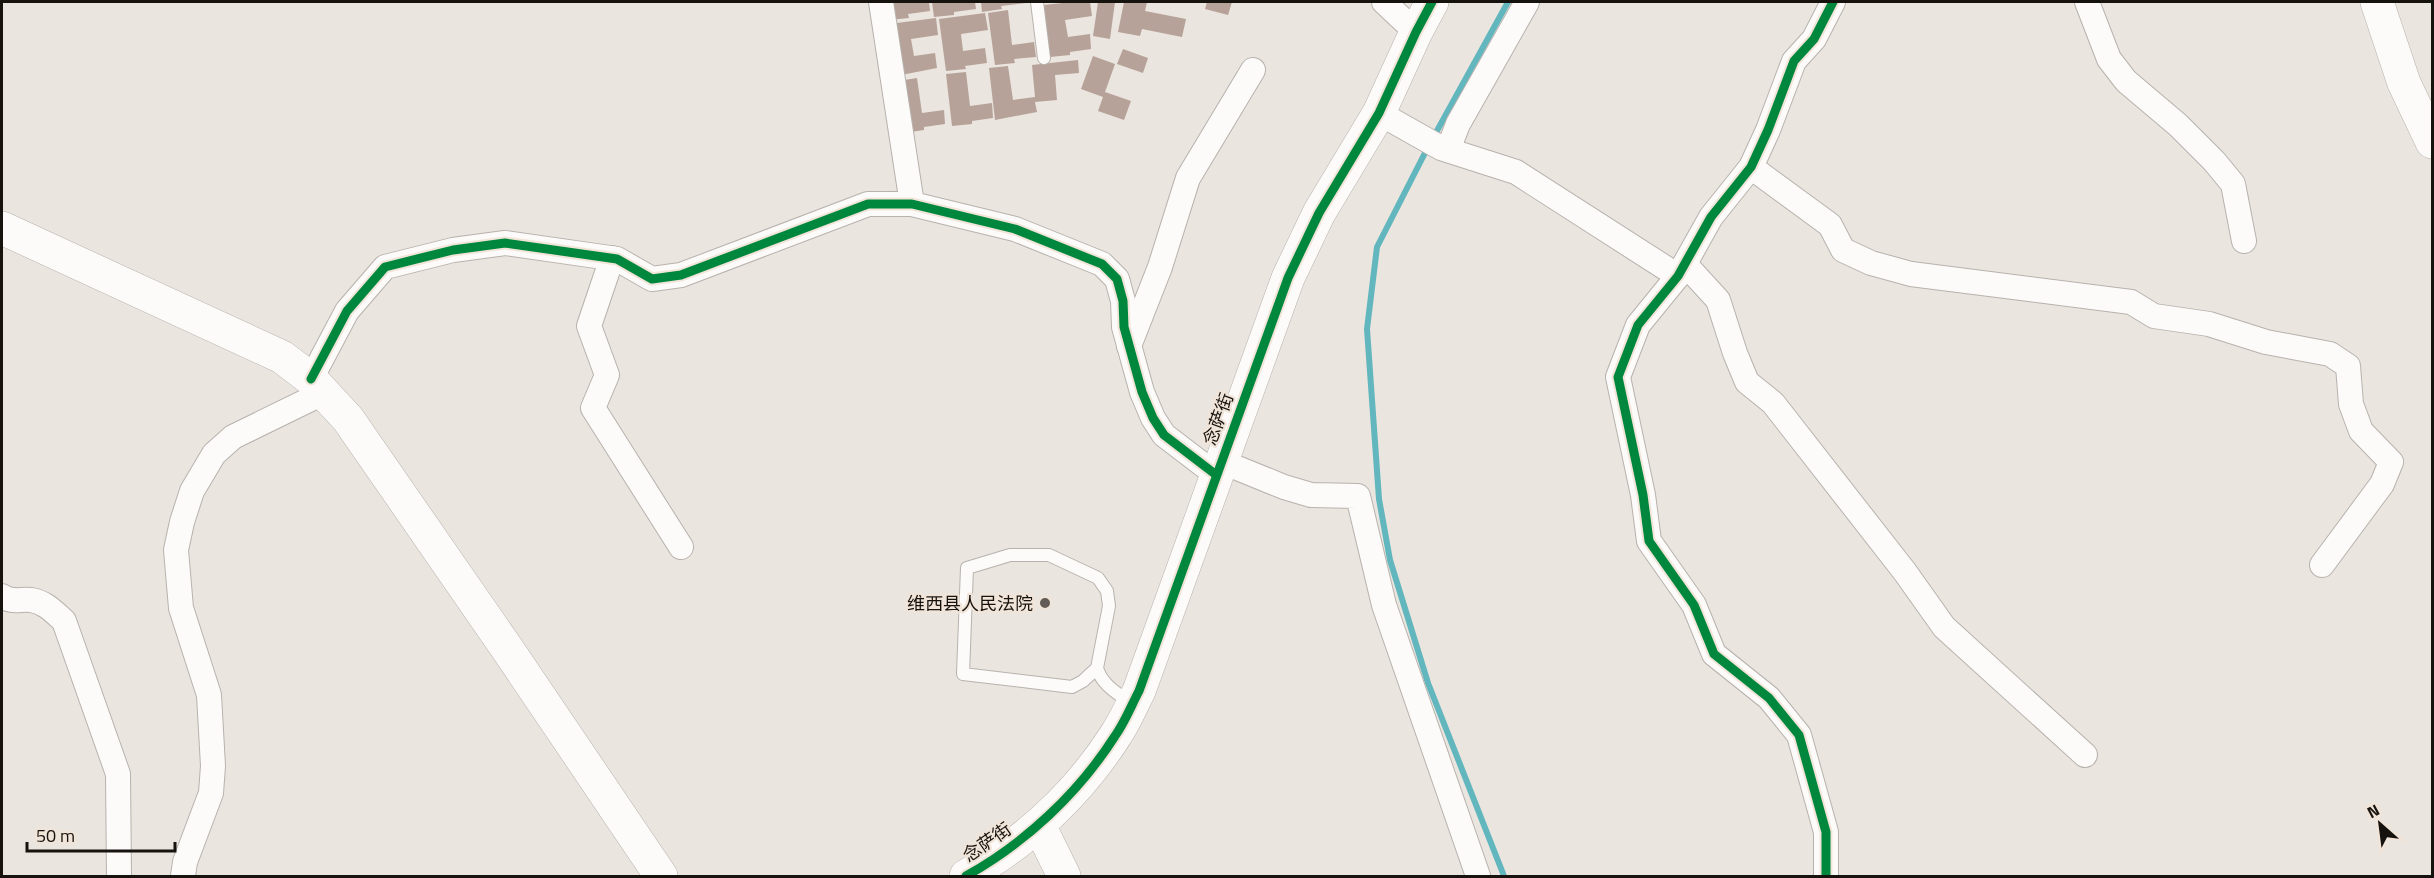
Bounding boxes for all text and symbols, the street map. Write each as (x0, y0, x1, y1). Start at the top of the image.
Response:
street label: 念萨街 (1196, 389, 1240, 449)
place label: 维西县人民法院 (907, 590, 1033, 617)
marker: 维西县人民法院 (1038, 596, 1052, 610)
north arrow (2350, 794, 2410, 854)
text: N (2362, 798, 2383, 824)
scale bar (27, 815, 176, 853)
street label: 念萨街 (957, 815, 1017, 869)
text: 50 m (36, 822, 75, 849)

